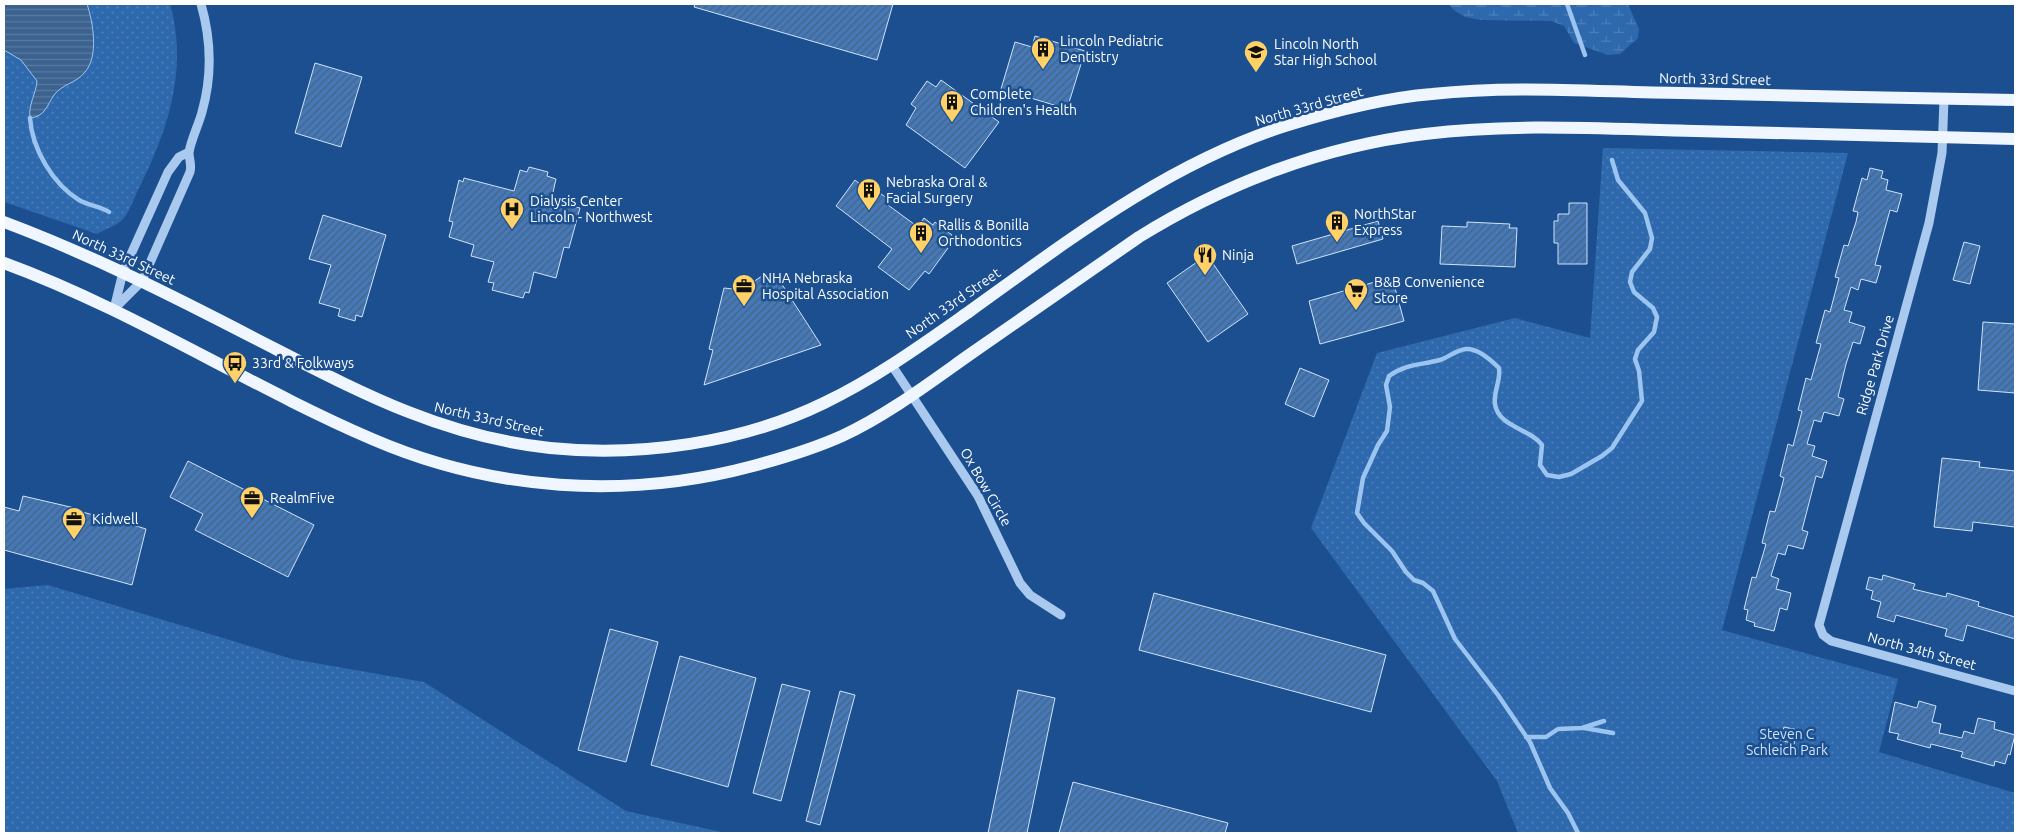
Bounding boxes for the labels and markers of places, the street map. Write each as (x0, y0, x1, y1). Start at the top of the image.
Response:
place label: Lincoln Pediatric Dentistry (1060, 33, 1164, 65)
building icon: Lincoln Pediatric Dentistry (1030, 36, 1056, 70)
place label: Lincoln North Star High School (1274, 36, 1377, 68)
school or university icon: Lincoln North Star High School (1243, 39, 1269, 73)
place label: Complete Children's Health (970, 86, 1077, 118)
building icon: Complete Children's Health (939, 89, 965, 123)
place label: Nebraska Oral & Facial Surgery (886, 174, 988, 206)
building icon: Nebraska Oral & Facial Surgery (856, 177, 882, 211)
place label: Dialysis Center Lincoln - Northwest (530, 193, 653, 225)
hospital icon: Dialysis Center Lincoln - Northwest (499, 196, 525, 230)
place label: NorthStar Express (1354, 206, 1417, 238)
building icon: NorthStar Express (1324, 209, 1350, 243)
place label: Rallis & Bonilla Orthodontics (938, 217, 1029, 249)
building icon: Rallis & Bonilla Orthodontics (908, 220, 934, 254)
restaurant icon: Ninja (1192, 242, 1218, 276)
place label: Ninja (1222, 247, 1254, 263)
place label: NHA Nebraska Hospital Association (762, 270, 889, 302)
office icon: NHA Nebraska Hospital Association (731, 273, 757, 307)
place label: B&B Convenience Store (1374, 274, 1485, 306)
supermarket icon: B&B Convenience Store (1343, 277, 1369, 311)
bus stop icon: 33rd & Folkways (222, 350, 248, 384)
place label: 33rd & Folkways (252, 355, 354, 371)
office icon: RealmFive (239, 485, 265, 519)
place label: RealmFive (270, 490, 335, 506)
office icon: Kidwell (61, 506, 87, 540)
place label: Kidwell (92, 511, 139, 527)

